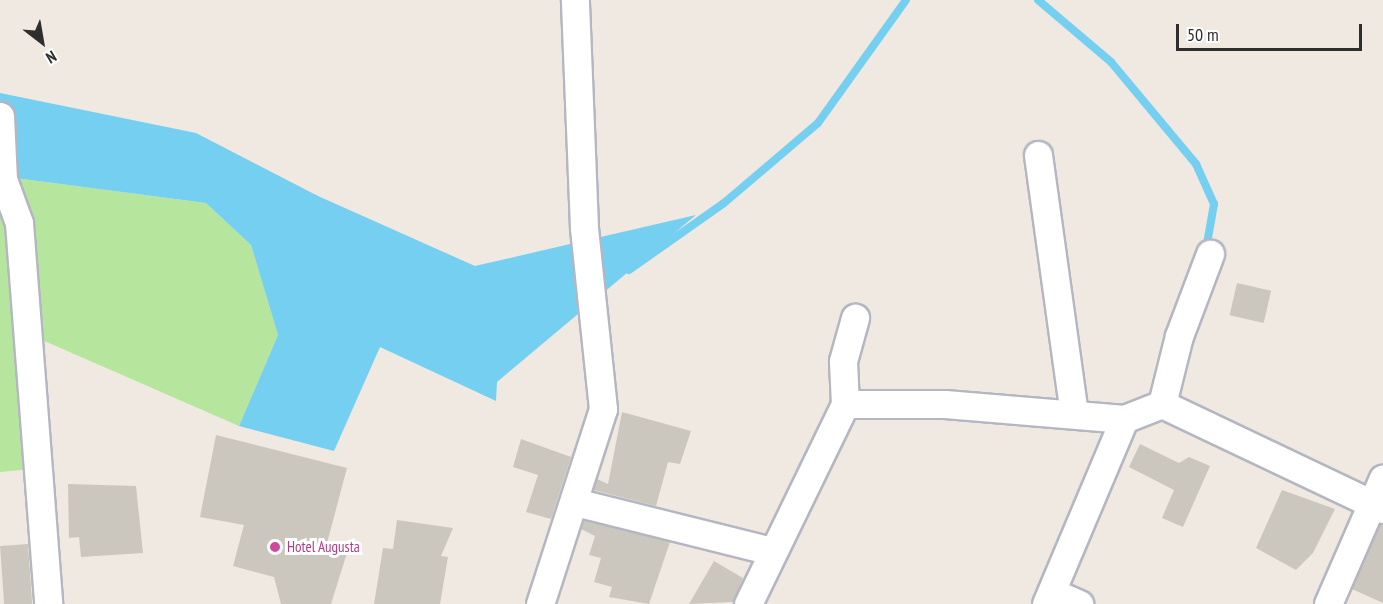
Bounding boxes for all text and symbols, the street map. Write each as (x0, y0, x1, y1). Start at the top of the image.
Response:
north arrow (12, 12, 72, 72)
scale bar (1179, 12, 1365, 50)
text: 50 m (1187, 23, 1219, 46)
text: N (42, 47, 60, 68)
place label: Hotel Augusta (287, 538, 360, 556)
marker: Hotel Augusta (268, 540, 282, 554)

